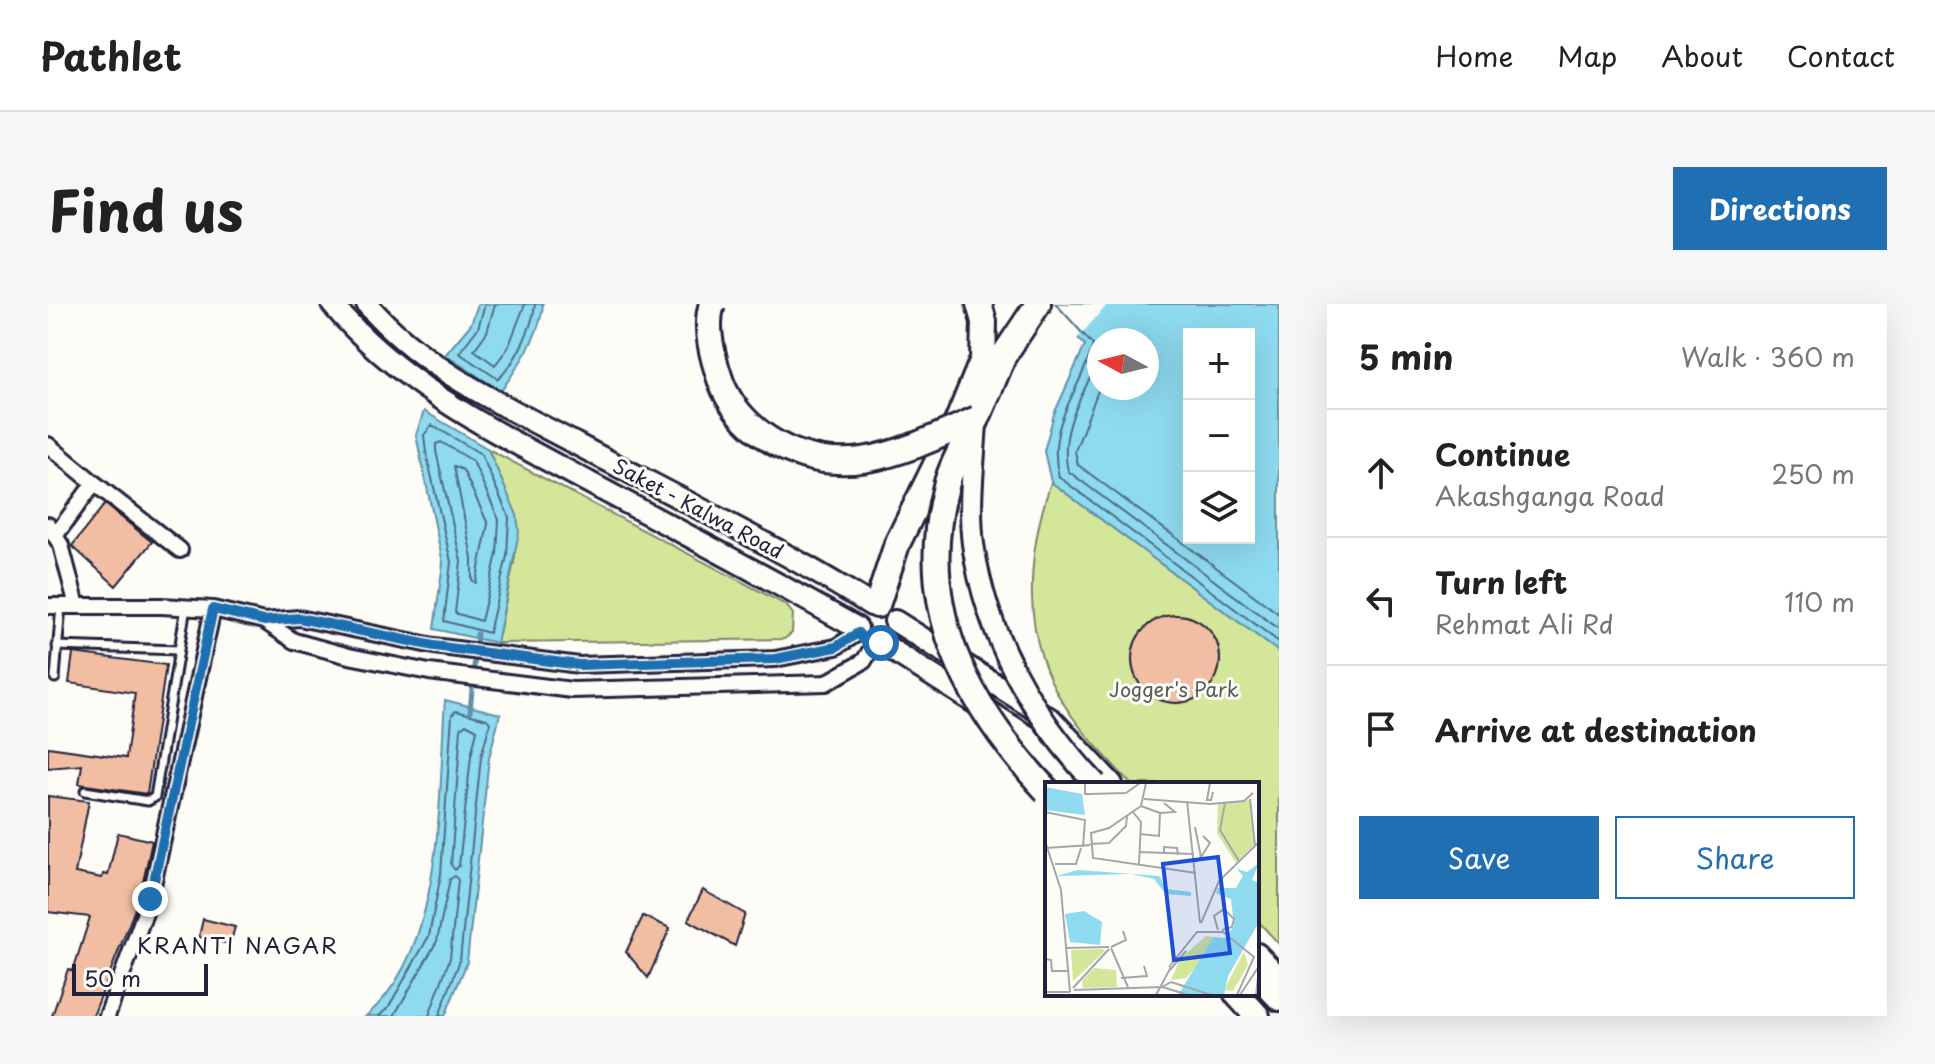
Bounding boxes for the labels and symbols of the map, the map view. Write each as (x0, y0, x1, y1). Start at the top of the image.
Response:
north arrow (1087, 328, 1159, 400)
street label: Saket - Kalwa Road (608, 450, 789, 566)
route start (863, 625, 899, 661)
park label: Jogger's Park (1109, 674, 1239, 704)
inset map (1045, 782, 1259, 996)
route end (132, 881, 168, 917)
district label: KRANTI NAGAR (137, 928, 339, 961)
scale bar (72, 960, 208, 996)

